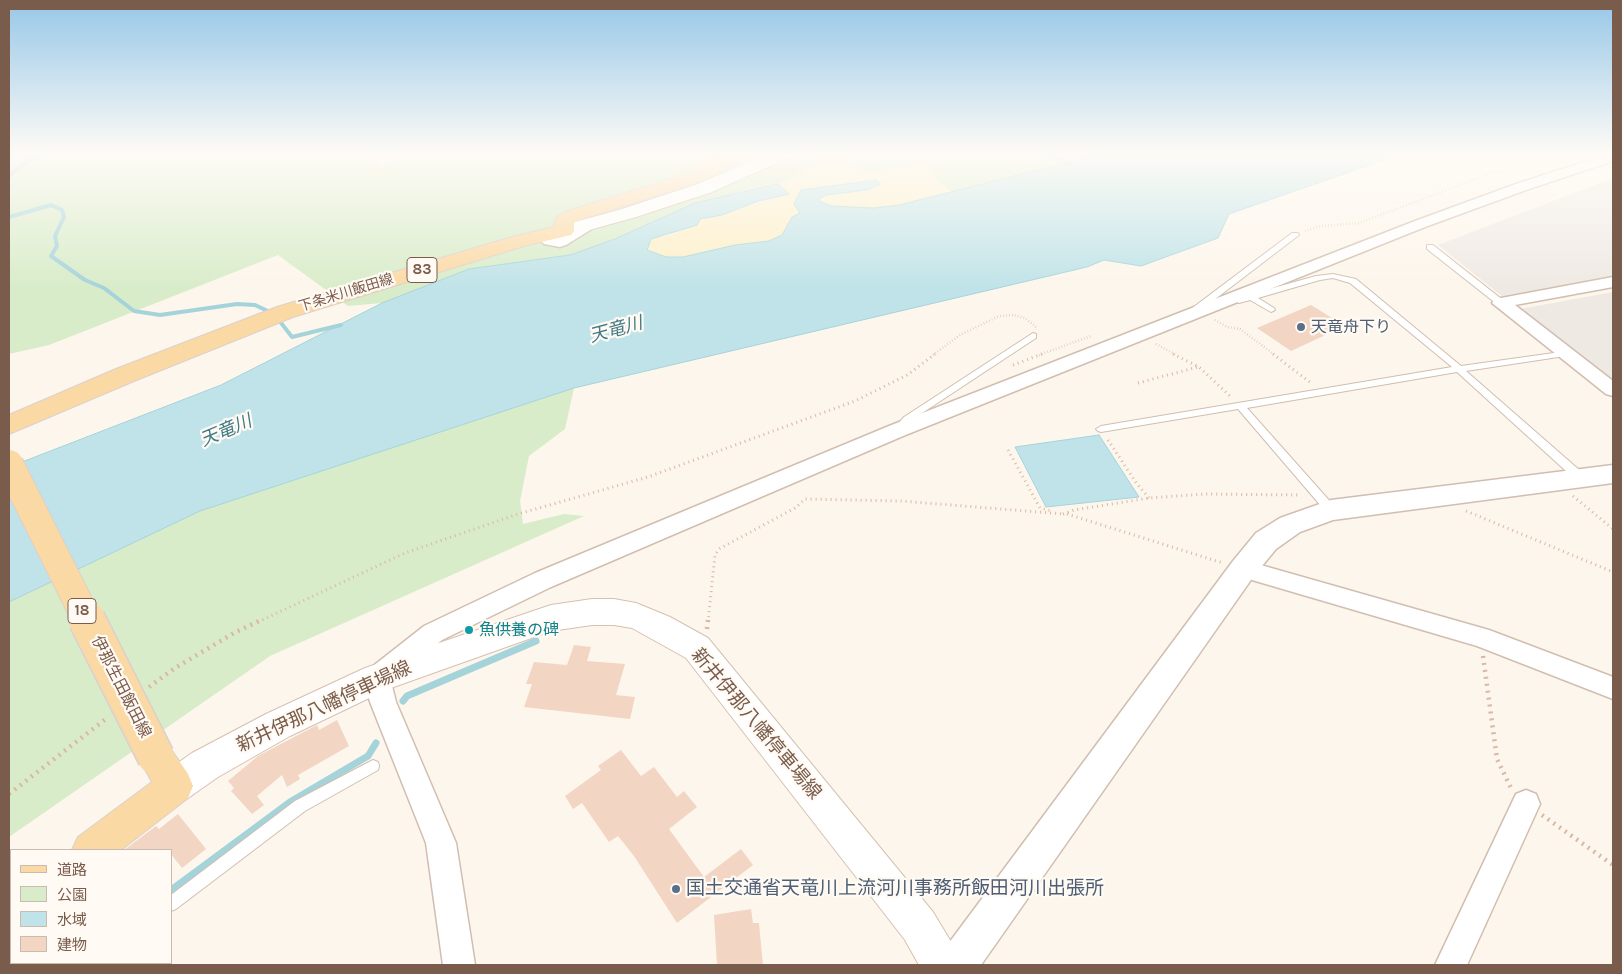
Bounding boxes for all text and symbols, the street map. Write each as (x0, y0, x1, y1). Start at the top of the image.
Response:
road number: 83 (407, 258, 437, 282)
street label: 下条米川飯田線 (297, 271, 395, 315)
water label: 天竜川 (587, 313, 645, 347)
place label: 天竜舟下り (1311, 317, 1391, 337)
marker: 天竜舟下り (1295, 321, 1307, 333)
water label: 天竜川 (197, 411, 255, 451)
road number: 18 (68, 598, 96, 624)
place label: 魚供養の碑 (479, 620, 559, 640)
marker: 魚供養の碑 (463, 624, 475, 636)
street label: 伊那生田飯田線 (87, 633, 155, 741)
street label: 新井伊那八幡停車場線 (686, 644, 826, 804)
street label: 新井伊那八幡停車場線 (233, 657, 415, 757)
legend (10, 849, 172, 964)
text: 道路 (57, 861, 87, 879)
place label: 国土交通省天竜川上流河川事務所飯田河川出張所 (686, 878, 1104, 900)
marker: 国土交通省天竜川上流河川事務所飯田河川出張所 (670, 883, 682, 895)
text: 公園 (57, 886, 87, 904)
text: 水域 (57, 911, 87, 929)
text: 建物 (57, 936, 87, 954)

